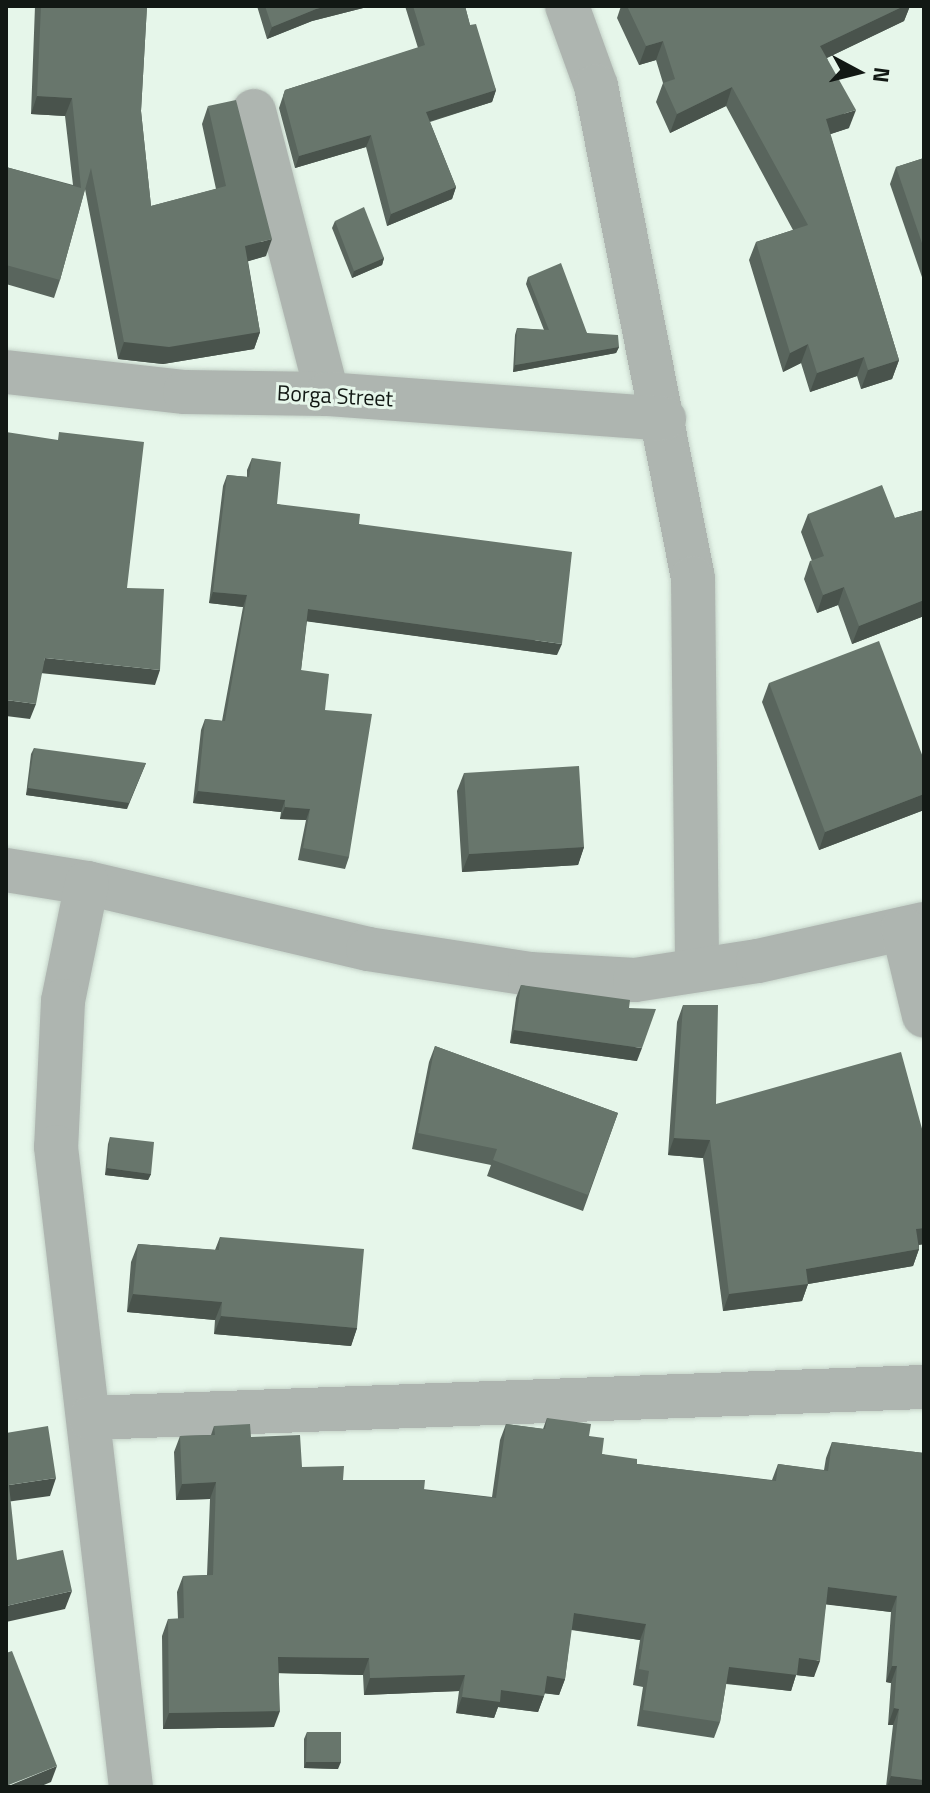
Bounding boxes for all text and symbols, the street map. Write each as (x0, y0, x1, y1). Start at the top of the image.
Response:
north arrow (818, 32, 898, 112)
text: N (864, 65, 900, 85)
street label: Borga Street (276, 380, 394, 412)

